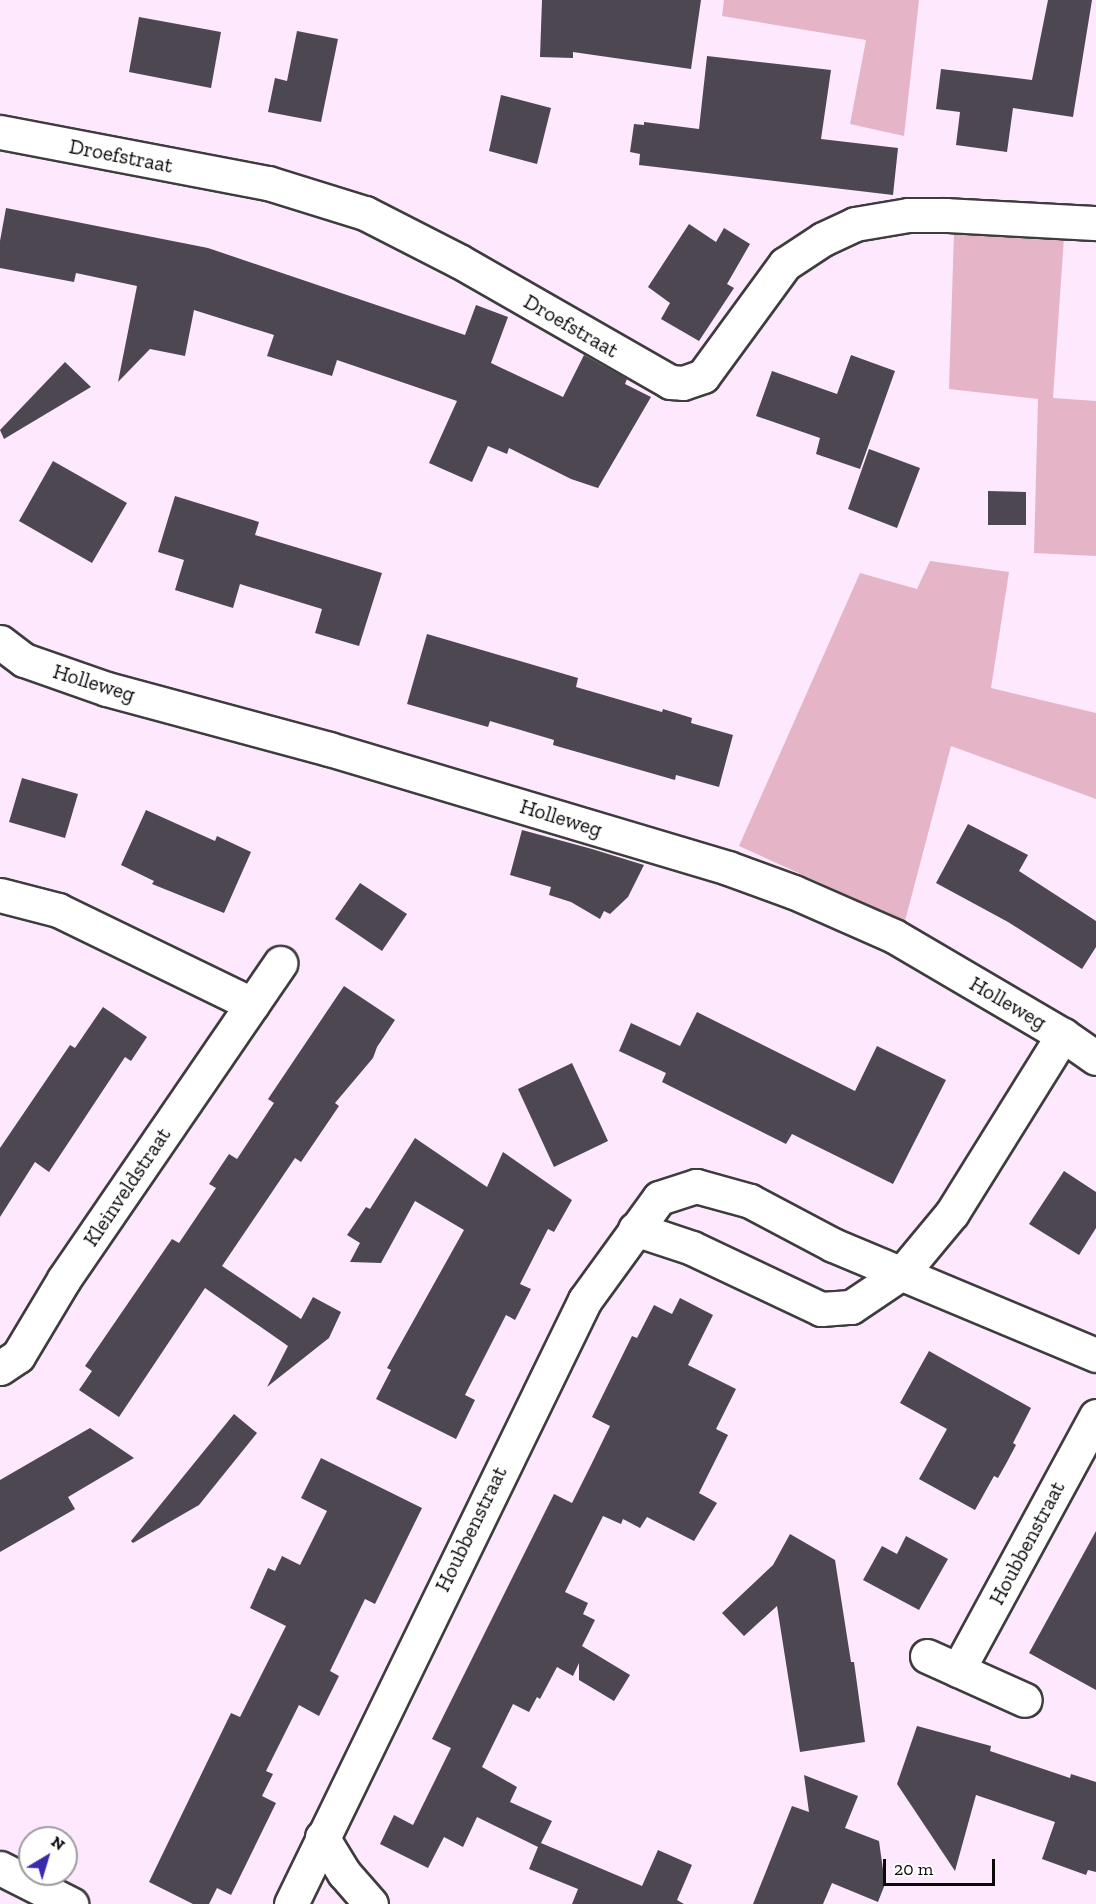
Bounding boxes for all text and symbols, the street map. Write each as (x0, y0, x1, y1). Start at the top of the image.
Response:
street label: Droefstraat (67, 134, 175, 178)
street label: Droefstraat (519, 289, 623, 363)
street label: Holleweg (50, 659, 138, 707)
street label: Holleweg (517, 794, 605, 842)
street label: Holleweg (965, 971, 1051, 1035)
street label: Kleinveldstraat (78, 1123, 176, 1251)
street label: Houbbenstraat (430, 1462, 512, 1596)
street label: Houbbenstraat (984, 1477, 1070, 1609)
north arrow (18, 1826, 78, 1886)
text: N (48, 1832, 69, 1854)
scale bar (886, 1847, 998, 1885)
text: 20 m (894, 1858, 933, 1880)

